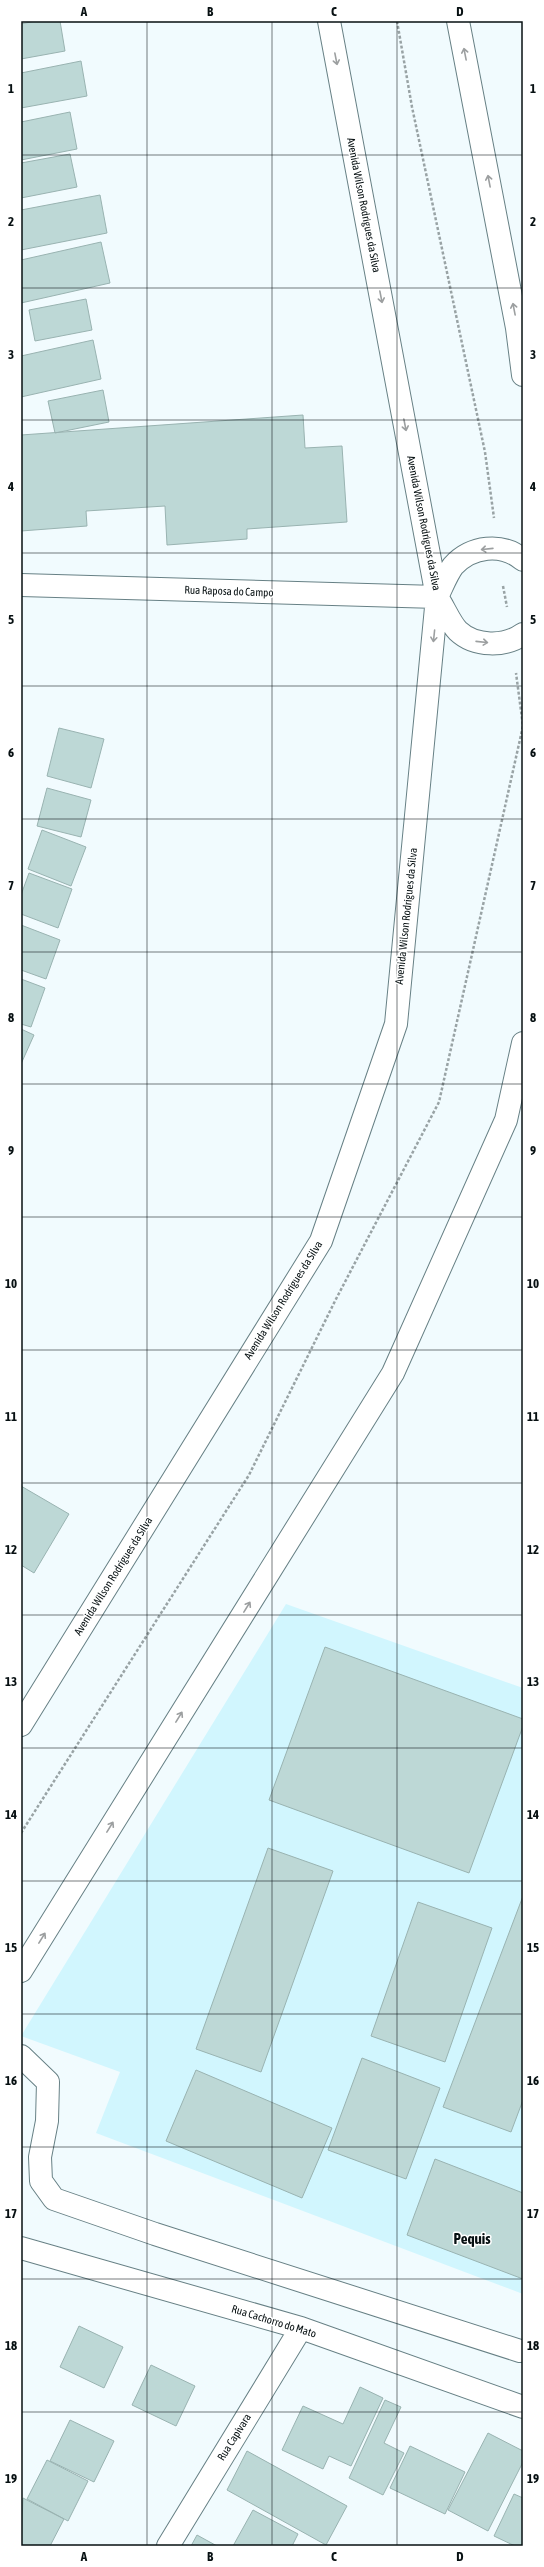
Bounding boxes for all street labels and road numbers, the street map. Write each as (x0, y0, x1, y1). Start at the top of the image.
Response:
street label: Avenida Wilson Rodrigues da Silva (345, 136, 383, 274)
street label: Avenida Wilson Rodrigues da Silva (405, 454, 443, 592)
street label: Rua Raposa do Campo (184, 583, 274, 599)
street label: Avenida Wilson Rodrigues da Silva (393, 847, 419, 985)
street label: Avenida Wilson Rodrigues da Silva (242, 1239, 324, 1361)
street label: Avenida Wilson Rodrigues da Silva (72, 1515, 154, 1637)
street label: Rua Cachorro do Mato (230, 2302, 318, 2340)
street label: Rua Capivara (215, 2411, 253, 2463)

